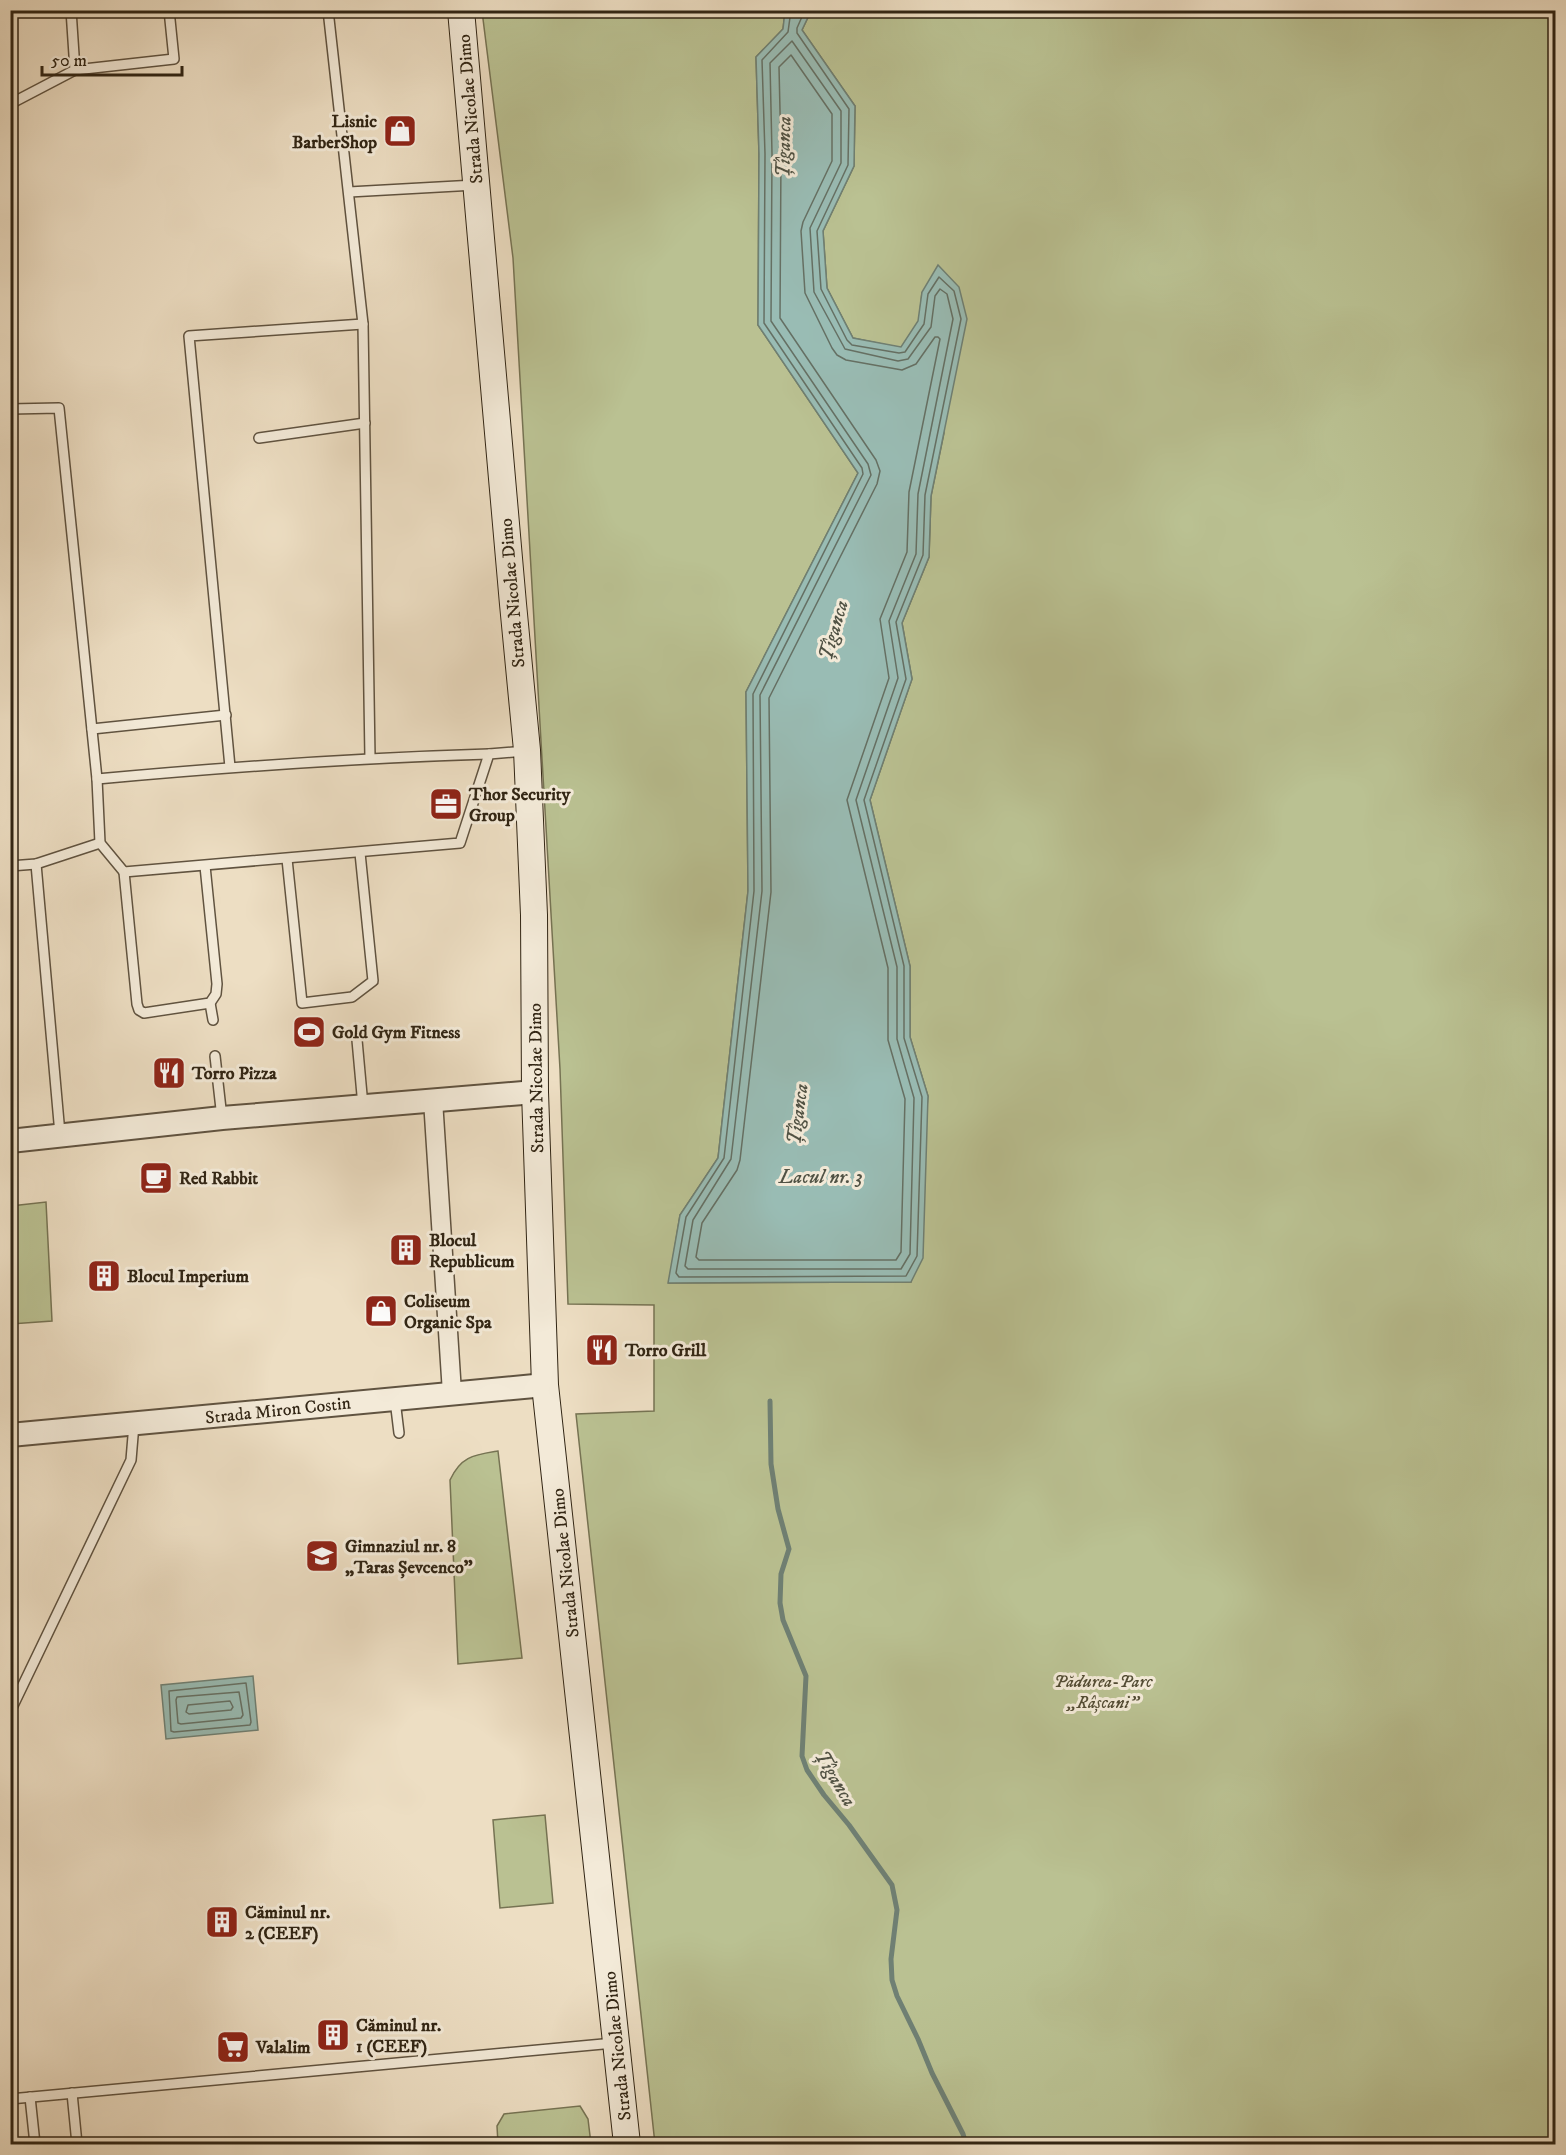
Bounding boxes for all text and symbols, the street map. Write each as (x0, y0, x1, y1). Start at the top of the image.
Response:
street label: Strada Nicolae Dimo (453, 33, 488, 185)
scale bar (42, 39, 182, 77)
text: 50 m (51, 50, 87, 72)
place label: Lisnic BarberShop (292, 111, 377, 154)
shop icon: Lisnic BarberShop (382, 113, 418, 149)
water label: Țîganca (771, 116, 798, 178)
street label: Strada Nicolae Dimo (495, 517, 530, 669)
water label: Țîganca (814, 597, 855, 663)
place label: Thor Security Group (468, 784, 571, 827)
office icon: Thor Security Group (428, 786, 464, 822)
street label: Strada Nicolae Dimo (525, 1003, 549, 1153)
sports icon: Gold Gym Fitness (291, 1014, 327, 1050)
place label: Gold Gym Fitness (332, 1022, 460, 1044)
restaurant icon: Torro Pizza (151, 1055, 187, 1091)
place label: Torro Pizza (191, 1063, 277, 1085)
water label: Țîganca (782, 1082, 815, 1146)
cafe icon: Red Rabbit (138, 1160, 174, 1196)
water label: Lacul nr. 3 (778, 1165, 863, 1190)
place label: Red Rabbit (179, 1168, 258, 1190)
place label: Blocul Republicum (429, 1230, 515, 1273)
building icon: Blocul Republicum (388, 1232, 424, 1268)
building icon: Blocul Imperium (86, 1258, 122, 1294)
place label: Blocul Imperium (127, 1266, 250, 1288)
place label: Coliseum Organic Spa (404, 1291, 492, 1334)
shop icon: Coliseum Organic Spa (363, 1293, 399, 1329)
restaurant icon: Torro Grill (584, 1332, 620, 1368)
place label: Torro Grill (624, 1340, 707, 1362)
street label: Strada Miron Costin (204, 1392, 353, 1430)
street label: Strada Nicolae Dimo (547, 1487, 585, 1639)
place label: Gimnaziul nr. 8 „Taras Șevcenco” (345, 1536, 473, 1579)
school or university icon: Gimnaziul nr. 8 „Taras Șevcenco” (304, 1538, 340, 1574)
park label: Pădurea-Parc „Râșcani” (1054, 1671, 1153, 1714)
water label: Țîganca (808, 1746, 861, 1812)
place label: Căminul nr. 2 (CEEF) (245, 1902, 330, 1945)
building icon: Căminul nr. 2 (CEEF) (204, 1904, 240, 1940)
street label: Strada Nicolae Dimo (599, 1970, 637, 2122)
place label: Căminul nr. 1 (CEEF) (356, 2015, 441, 2058)
building icon: Căminul nr. 1 (CEEF) (315, 2017, 351, 2053)
supermarket icon: Valalim (215, 2029, 251, 2065)
place label: Valalim (255, 2037, 311, 2059)

